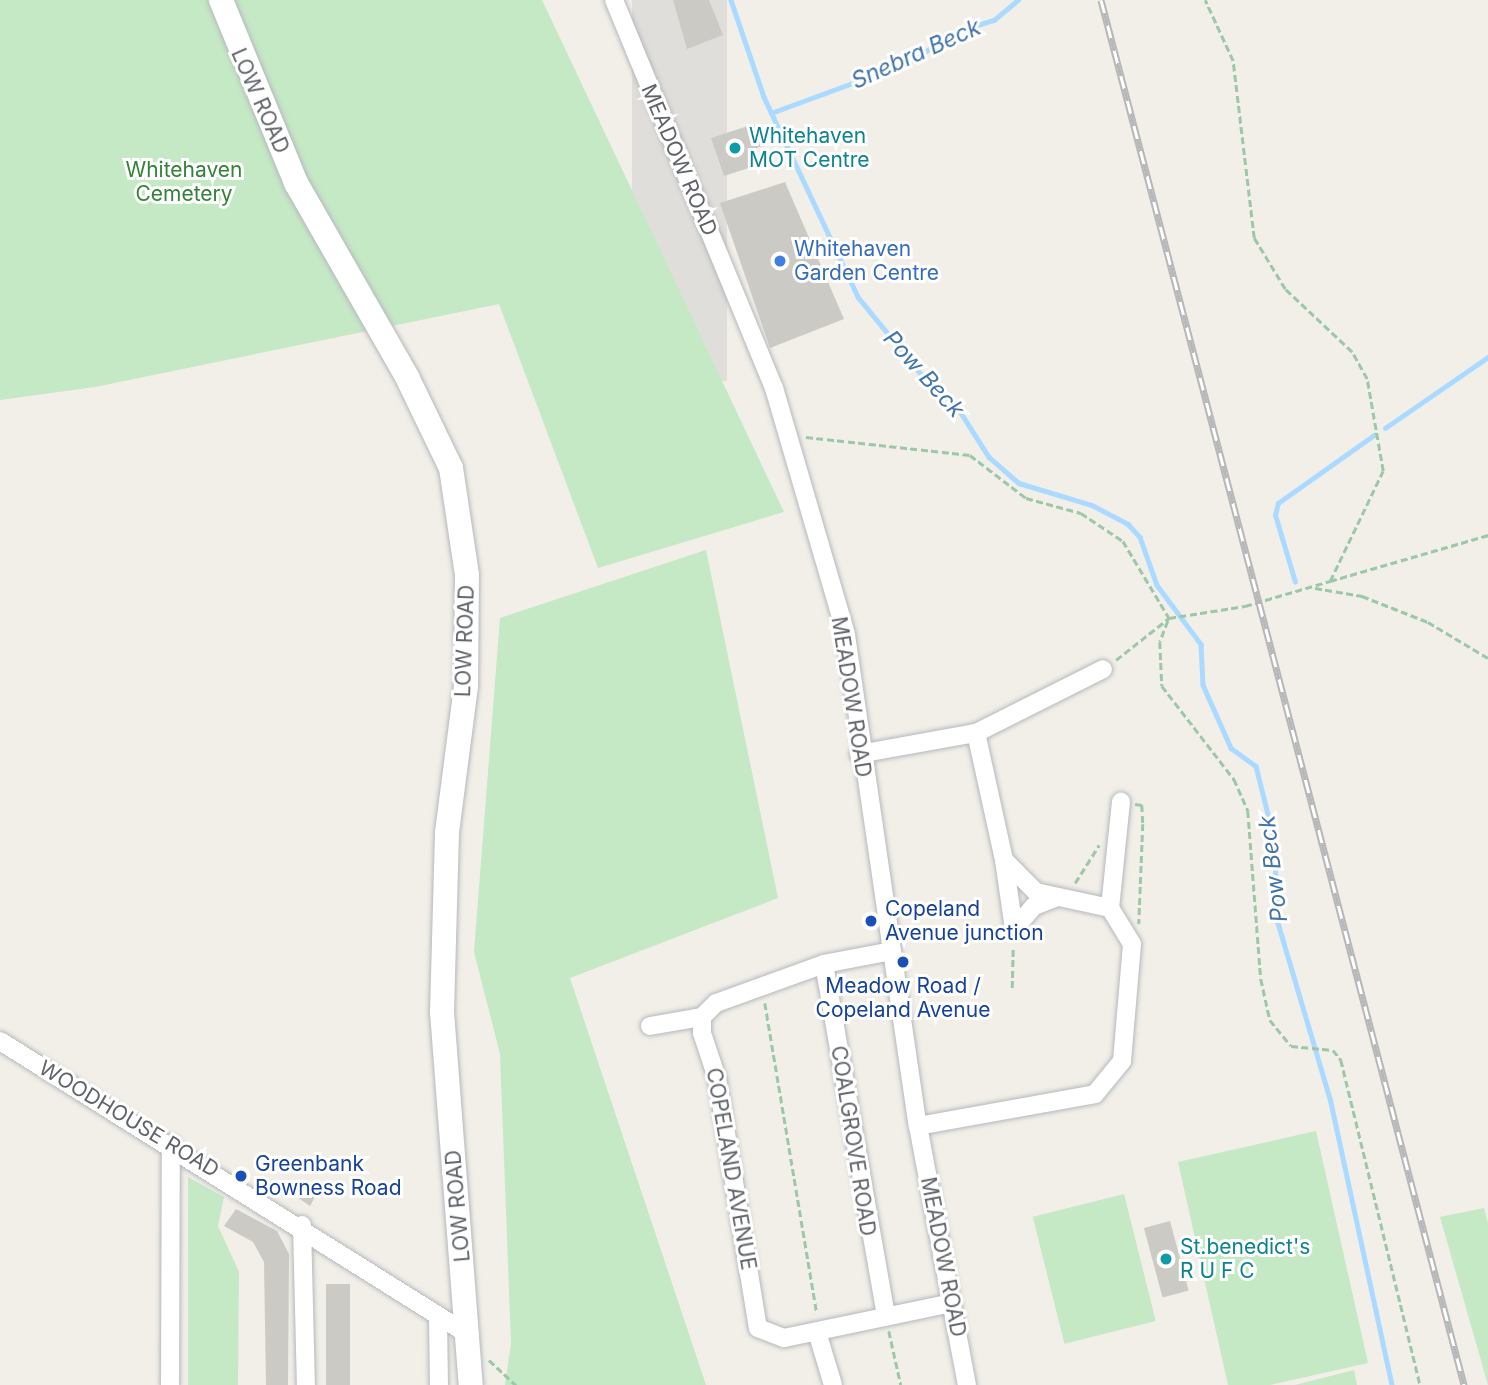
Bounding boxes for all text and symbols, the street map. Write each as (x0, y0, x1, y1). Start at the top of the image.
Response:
water label: Snebra Beck (847, 13, 985, 95)
street label: LOW ROAD (226, 45, 294, 157)
street label: MEADOW ROAD (636, 80, 722, 240)
place label: Whitehaven MOT Centre (749, 123, 870, 173)
marker: Whitehaven MOT Centre (727, 140, 743, 156)
park label: Whitehaven Cemetery (125, 157, 243, 207)
place label: Whitehaven Garden Centre (794, 236, 939, 286)
marker: Whitehaven Garden Centre (772, 253, 788, 269)
water label: Pow Beck (878, 325, 970, 423)
street label: LOW ROAD (450, 584, 480, 698)
street label: MEADOW ROAD (826, 615, 876, 779)
water label: Pow Beck (1253, 814, 1293, 924)
place label: Copeland Avenue junction (885, 896, 1044, 946)
marker: Copeland Avenue junction (863, 913, 879, 929)
marker: Meadow Road / Copeland Avenue (895, 954, 911, 970)
place label: Meadow Road / Copeland Avenue (816, 973, 990, 1023)
street label: COALGROVE ROAD (825, 1044, 881, 1238)
street label: WOODHOUSE ROAD (34, 1055, 224, 1183)
street label: COPELAND AVENUE (701, 1066, 761, 1272)
street label: LOW ROAD (441, 1149, 475, 1263)
place label: Greenbank Bowness Road (255, 1151, 402, 1201)
marker: Greenbank Bowness Road (233, 1168, 249, 1184)
street label: MEADOW ROAD (915, 1175, 971, 1339)
place label: St.benedict's R U F C (1180, 1234, 1310, 1284)
marker: St.benedict's R U F C (1158, 1251, 1174, 1267)

